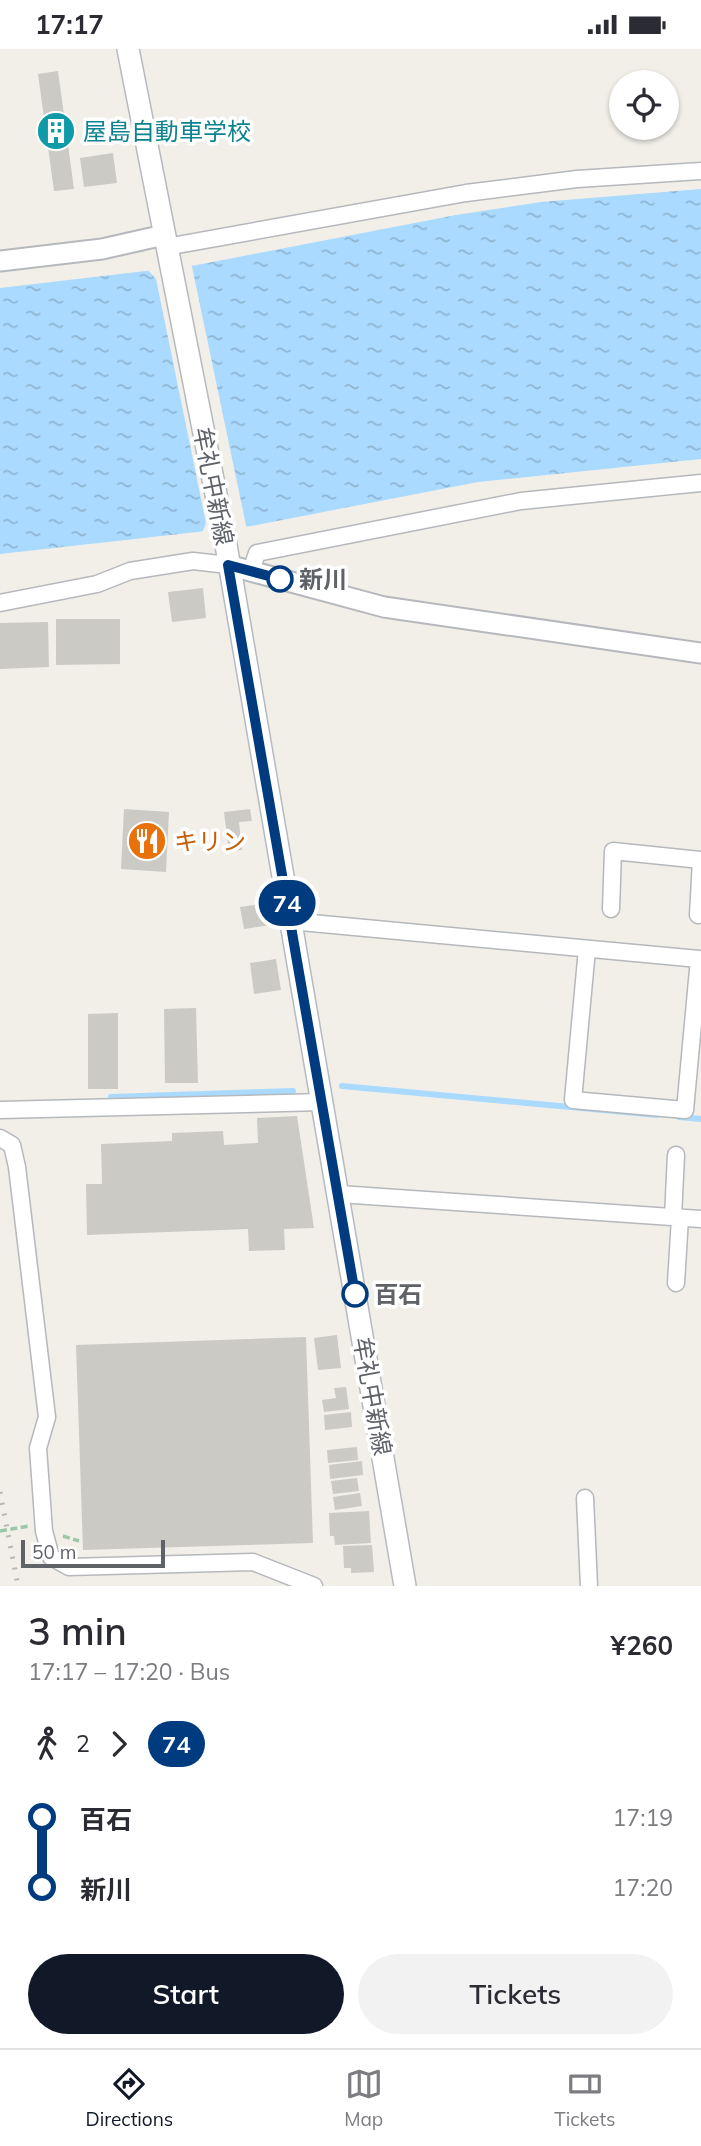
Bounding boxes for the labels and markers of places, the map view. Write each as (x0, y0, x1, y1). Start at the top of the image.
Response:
building icon: 屋島自動車学校 (35, 110, 77, 152)
place label: 屋島自動車学校 (83, 116, 251, 146)
place label: 新川 (299, 564, 347, 594)
marker: 新川 (267, 566, 293, 592)
restaurant icon: キリン (126, 820, 168, 862)
place label: キリン (174, 826, 246, 856)
place label: 百石 (374, 1279, 422, 1309)
marker: 百石 (342, 1281, 368, 1307)

